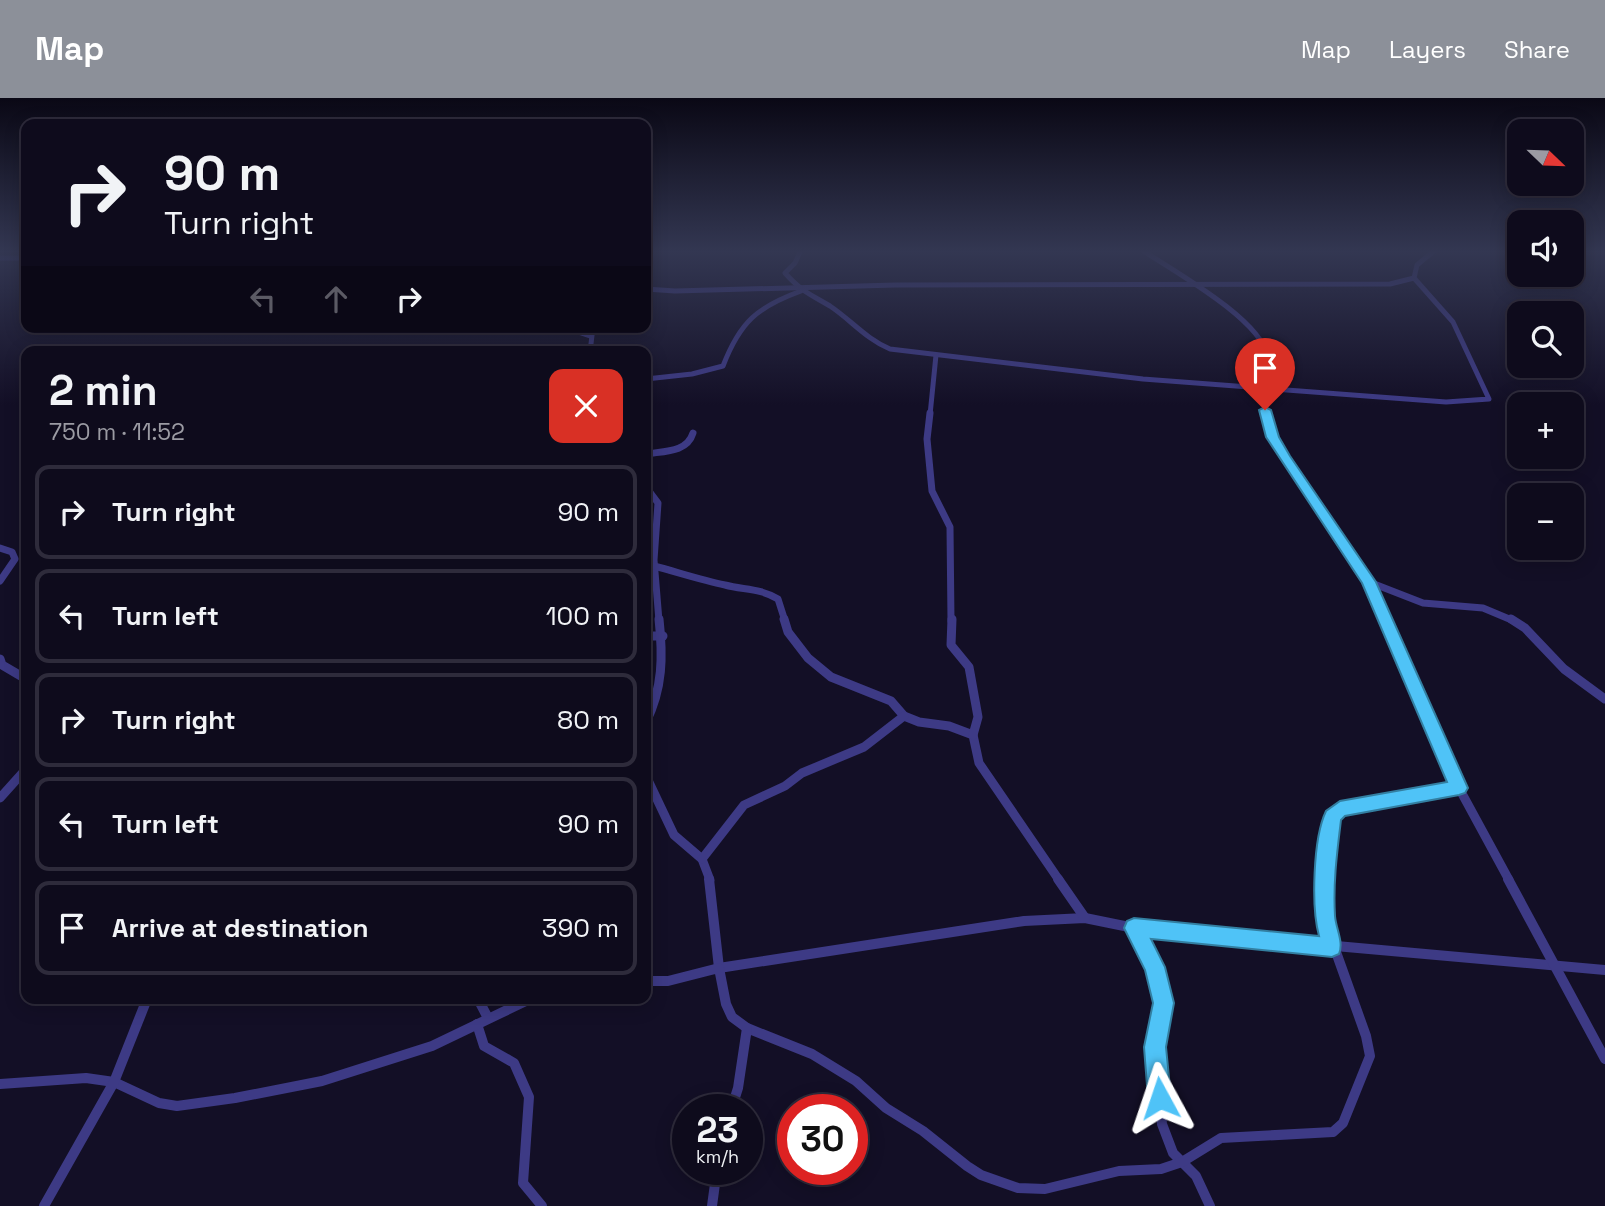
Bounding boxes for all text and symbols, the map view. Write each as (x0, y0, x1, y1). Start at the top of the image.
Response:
text: Map (35, 28, 104, 70)
text: Map (1301, 34, 1351, 65)
text: Layers (1389, 34, 1466, 65)
text: Share (1504, 34, 1570, 65)
north arrow (1507, 119, 1584, 196)
map controls (1507, 119, 1584, 560)
text: 90 m (164, 142, 280, 204)
icon: right (49, 147, 140, 238)
text: Turn right (164, 203, 314, 243)
button: sound (1507, 210, 1584, 287)
icon: left (244, 280, 282, 318)
icon: ahead (317, 280, 355, 318)
icon: right (390, 280, 428, 318)
button: search (1507, 301, 1584, 378)
pin (1235, 338, 1295, 410)
icon: arrive (1246, 349, 1284, 387)
text: 2 min (49, 364, 158, 417)
button: close (549, 369, 623, 443)
button: + (1507, 392, 1584, 469)
text: 750 m · 11:52 (49, 417, 185, 447)
button: − (1507, 483, 1584, 560)
icon: right (53, 493, 91, 531)
text: Turn right (112, 495, 236, 529)
text: 90 m (557, 495, 619, 529)
icon: left (53, 597, 91, 635)
text: Turn left (112, 599, 219, 633)
text: 100 m (546, 599, 619, 633)
icon: right (53, 701, 91, 739)
text: Turn right (112, 703, 236, 737)
text: 80 m (557, 703, 619, 737)
icon: left (53, 805, 91, 843)
text: Turn left (112, 807, 219, 841)
text: 90 m (557, 807, 619, 841)
icon: arrive (53, 909, 91, 947)
text: Arrive at destination (112, 911, 369, 945)
text: 390 m (542, 911, 619, 945)
position arrow (1123, 1061, 1197, 1135)
speed limit sign: 30 (777, 1094, 868, 1185)
text: 23 (696, 1108, 739, 1152)
text: km/h (696, 1145, 739, 1168)

